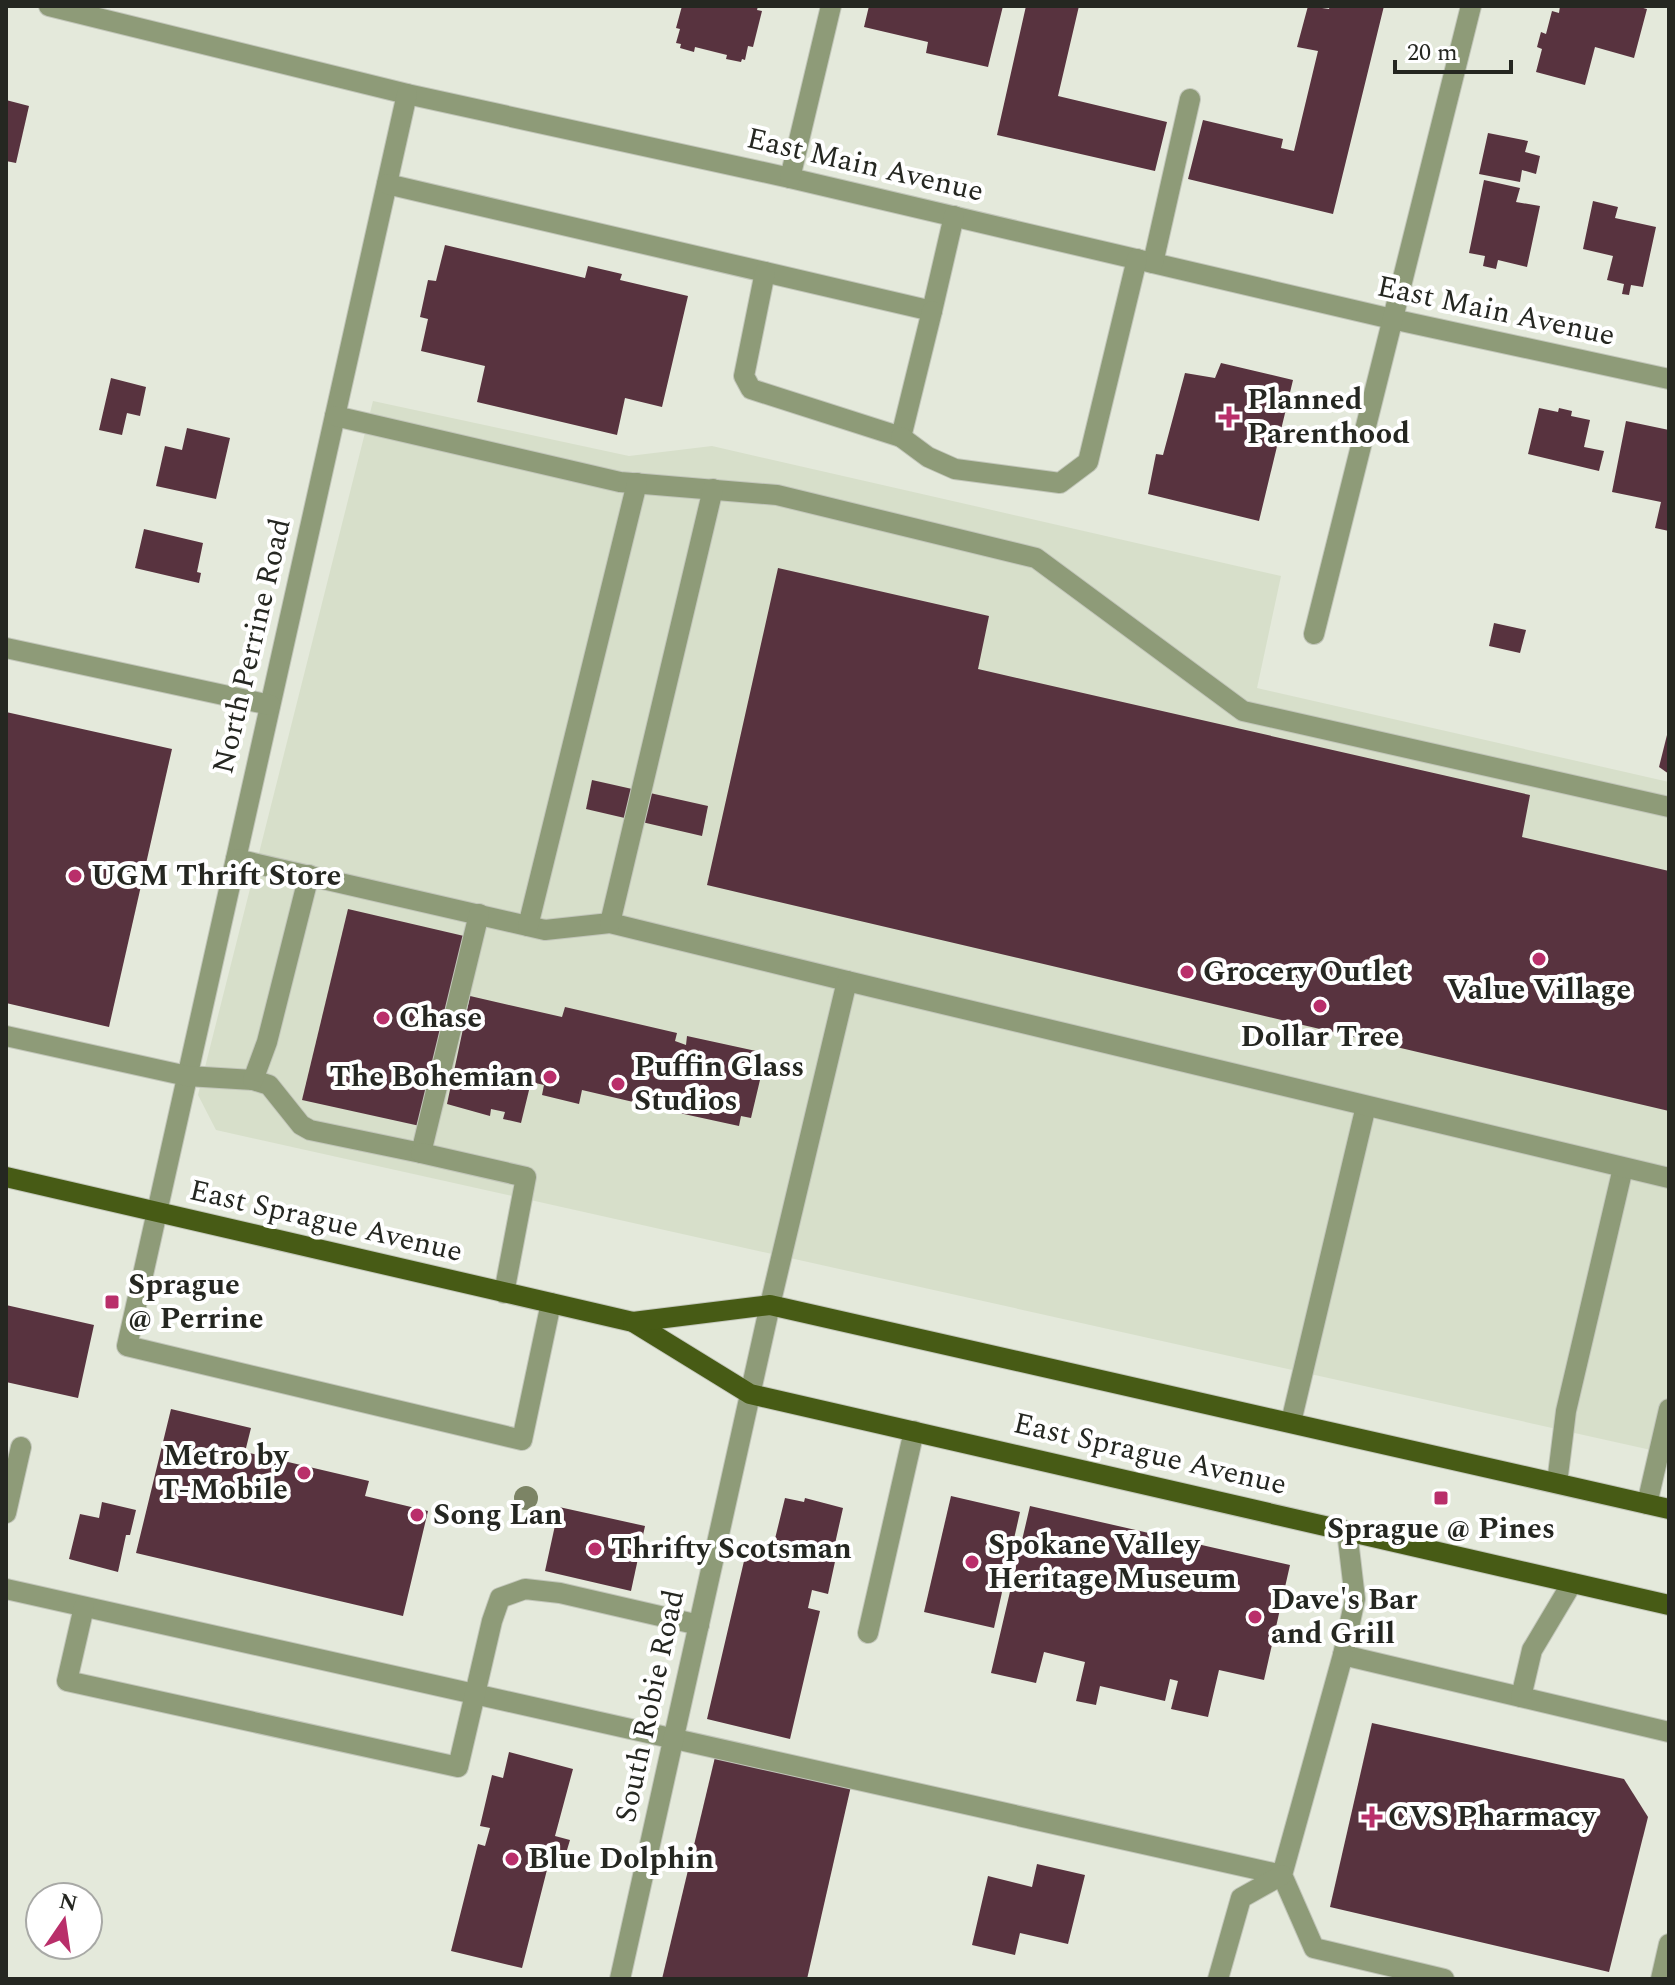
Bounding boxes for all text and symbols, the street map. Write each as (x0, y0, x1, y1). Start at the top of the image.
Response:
scale bar (1395, 24, 1511, 74)
text: 20 m (1407, 35, 1458, 71)
street label: East Main Avenue (742, 115, 988, 215)
street label: East Main Avenue (1373, 263, 1619, 359)
place label: Planned Parenthood (1247, 377, 1410, 457)
marker: Planned Parenthood (1218, 406, 1240, 428)
street label: North Perrine Road (200, 514, 304, 778)
place label: UGM Thrift Store (91, 853, 341, 899)
marker: UGM Thrift Store (66, 867, 84, 885)
place label: Grocery Outlet (1203, 949, 1409, 995)
marker: Value Village (1530, 950, 1548, 968)
marker: Grocery Outlet (1178, 963, 1196, 981)
place label: Value Village (1447, 967, 1631, 1013)
place label: Chase (399, 995, 482, 1041)
marker: Dollar Tree (1311, 997, 1329, 1015)
marker: Chase (374, 1009, 392, 1027)
place label: Dollar Tree (1240, 1014, 1400, 1060)
place label: Puffin Glass Studios (634, 1044, 804, 1124)
place label: The Bohemian (330, 1054, 534, 1100)
marker: The Bohemian (541, 1068, 559, 1086)
marker: Puffin Glass Studios (609, 1075, 627, 1093)
street label: East Sprague Avenue (185, 1167, 467, 1275)
place label: Sprague @ Perrine (128, 1262, 264, 1342)
marker: Sprague @ Perrine (103, 1293, 121, 1311)
street label: East Sprague Avenue (1009, 1400, 1291, 1508)
place label: Metro by T-Mobile (159, 1433, 290, 1513)
marker: Metro by T-Mobile (295, 1464, 313, 1482)
marker: Sprague @ Pines (1432, 1489, 1450, 1507)
place label: Song Lan (433, 1492, 563, 1538)
marker: Song Lan (408, 1506, 426, 1524)
place label: Sprague @ Pines (1327, 1506, 1555, 1552)
place label: Spokane Valley Heritage Museum (988, 1522, 1236, 1602)
place label: Thrifty Scotsman (611, 1526, 852, 1572)
marker: Thrifty Scotsman (586, 1540, 604, 1558)
marker: Spokane Valley Heritage Museum (963, 1553, 981, 1571)
place label: Dave's Bar and Grill (1271, 1577, 1418, 1657)
street label: South Robie Road (603, 1585, 697, 1827)
marker: Dave's Bar and Grill (1246, 1608, 1264, 1626)
place label: CVS Pharmacy (1388, 1794, 1597, 1840)
marker: CVS Pharmacy (1363, 1808, 1381, 1826)
place label: Blue Dolphin (528, 1836, 714, 1882)
marker: Blue Dolphin (503, 1850, 521, 1868)
north arrow (24, 1881, 104, 1961)
text: N (56, 1885, 81, 1921)

